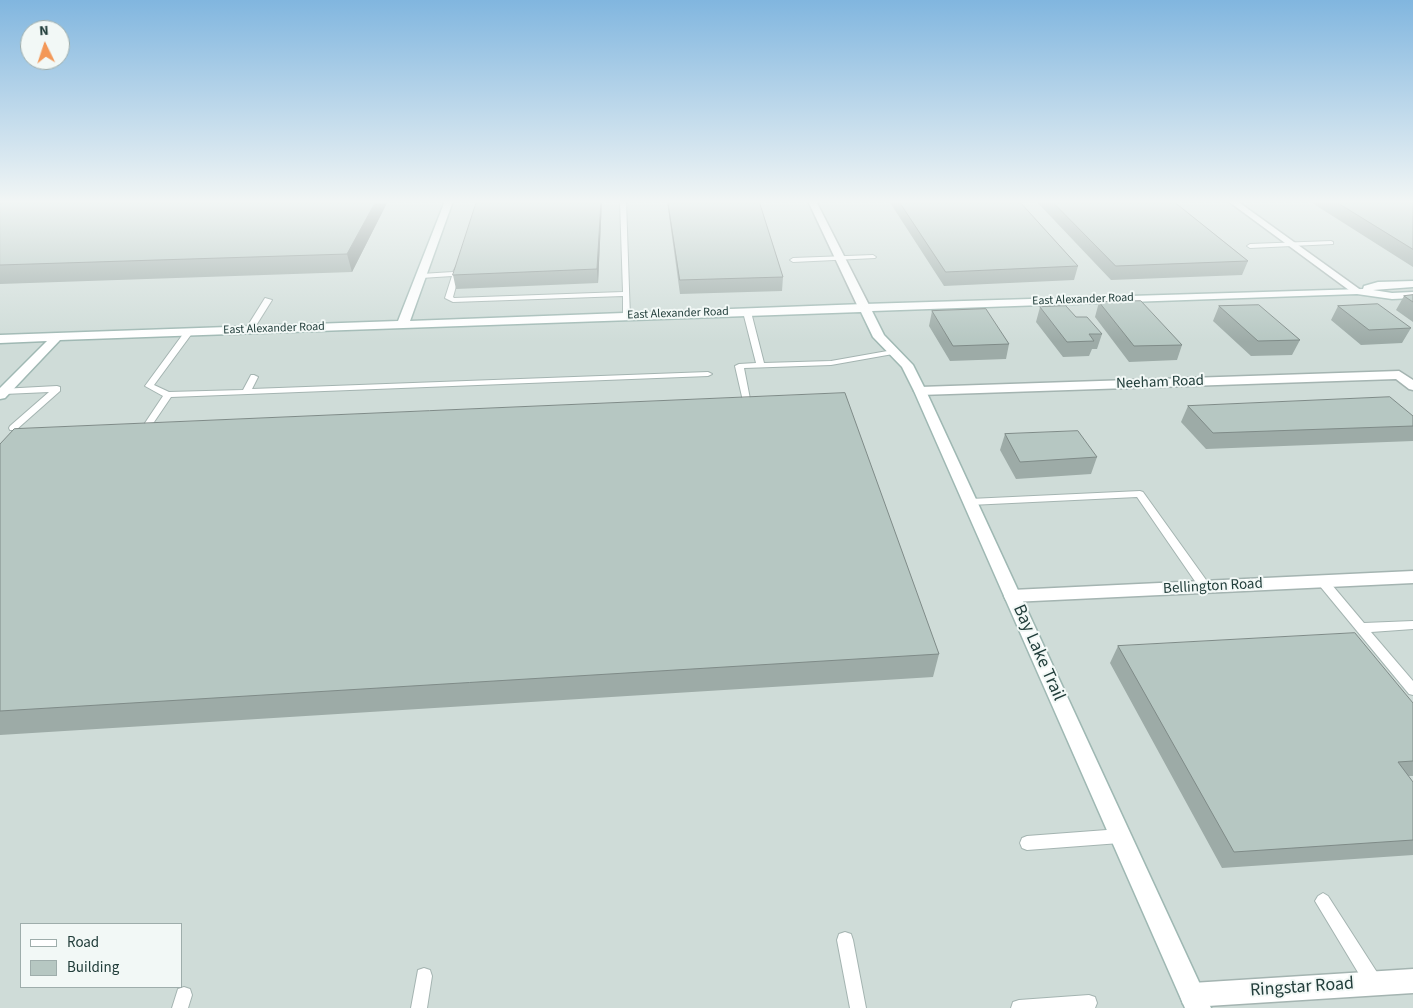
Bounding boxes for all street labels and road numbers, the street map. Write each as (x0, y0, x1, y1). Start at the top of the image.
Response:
street label: East Alexander Road (1032, 291, 1134, 309)
street label: East Alexander Road (627, 305, 729, 323)
street label: East Alexander Road (223, 320, 325, 338)
street label: Neeham Road (1116, 372, 1204, 394)
street label: Bellington Road (1163, 575, 1263, 599)
street label: Bay Lake Trail (1007, 601, 1069, 705)
street label: Ringstar Road (1249, 974, 1355, 1002)

